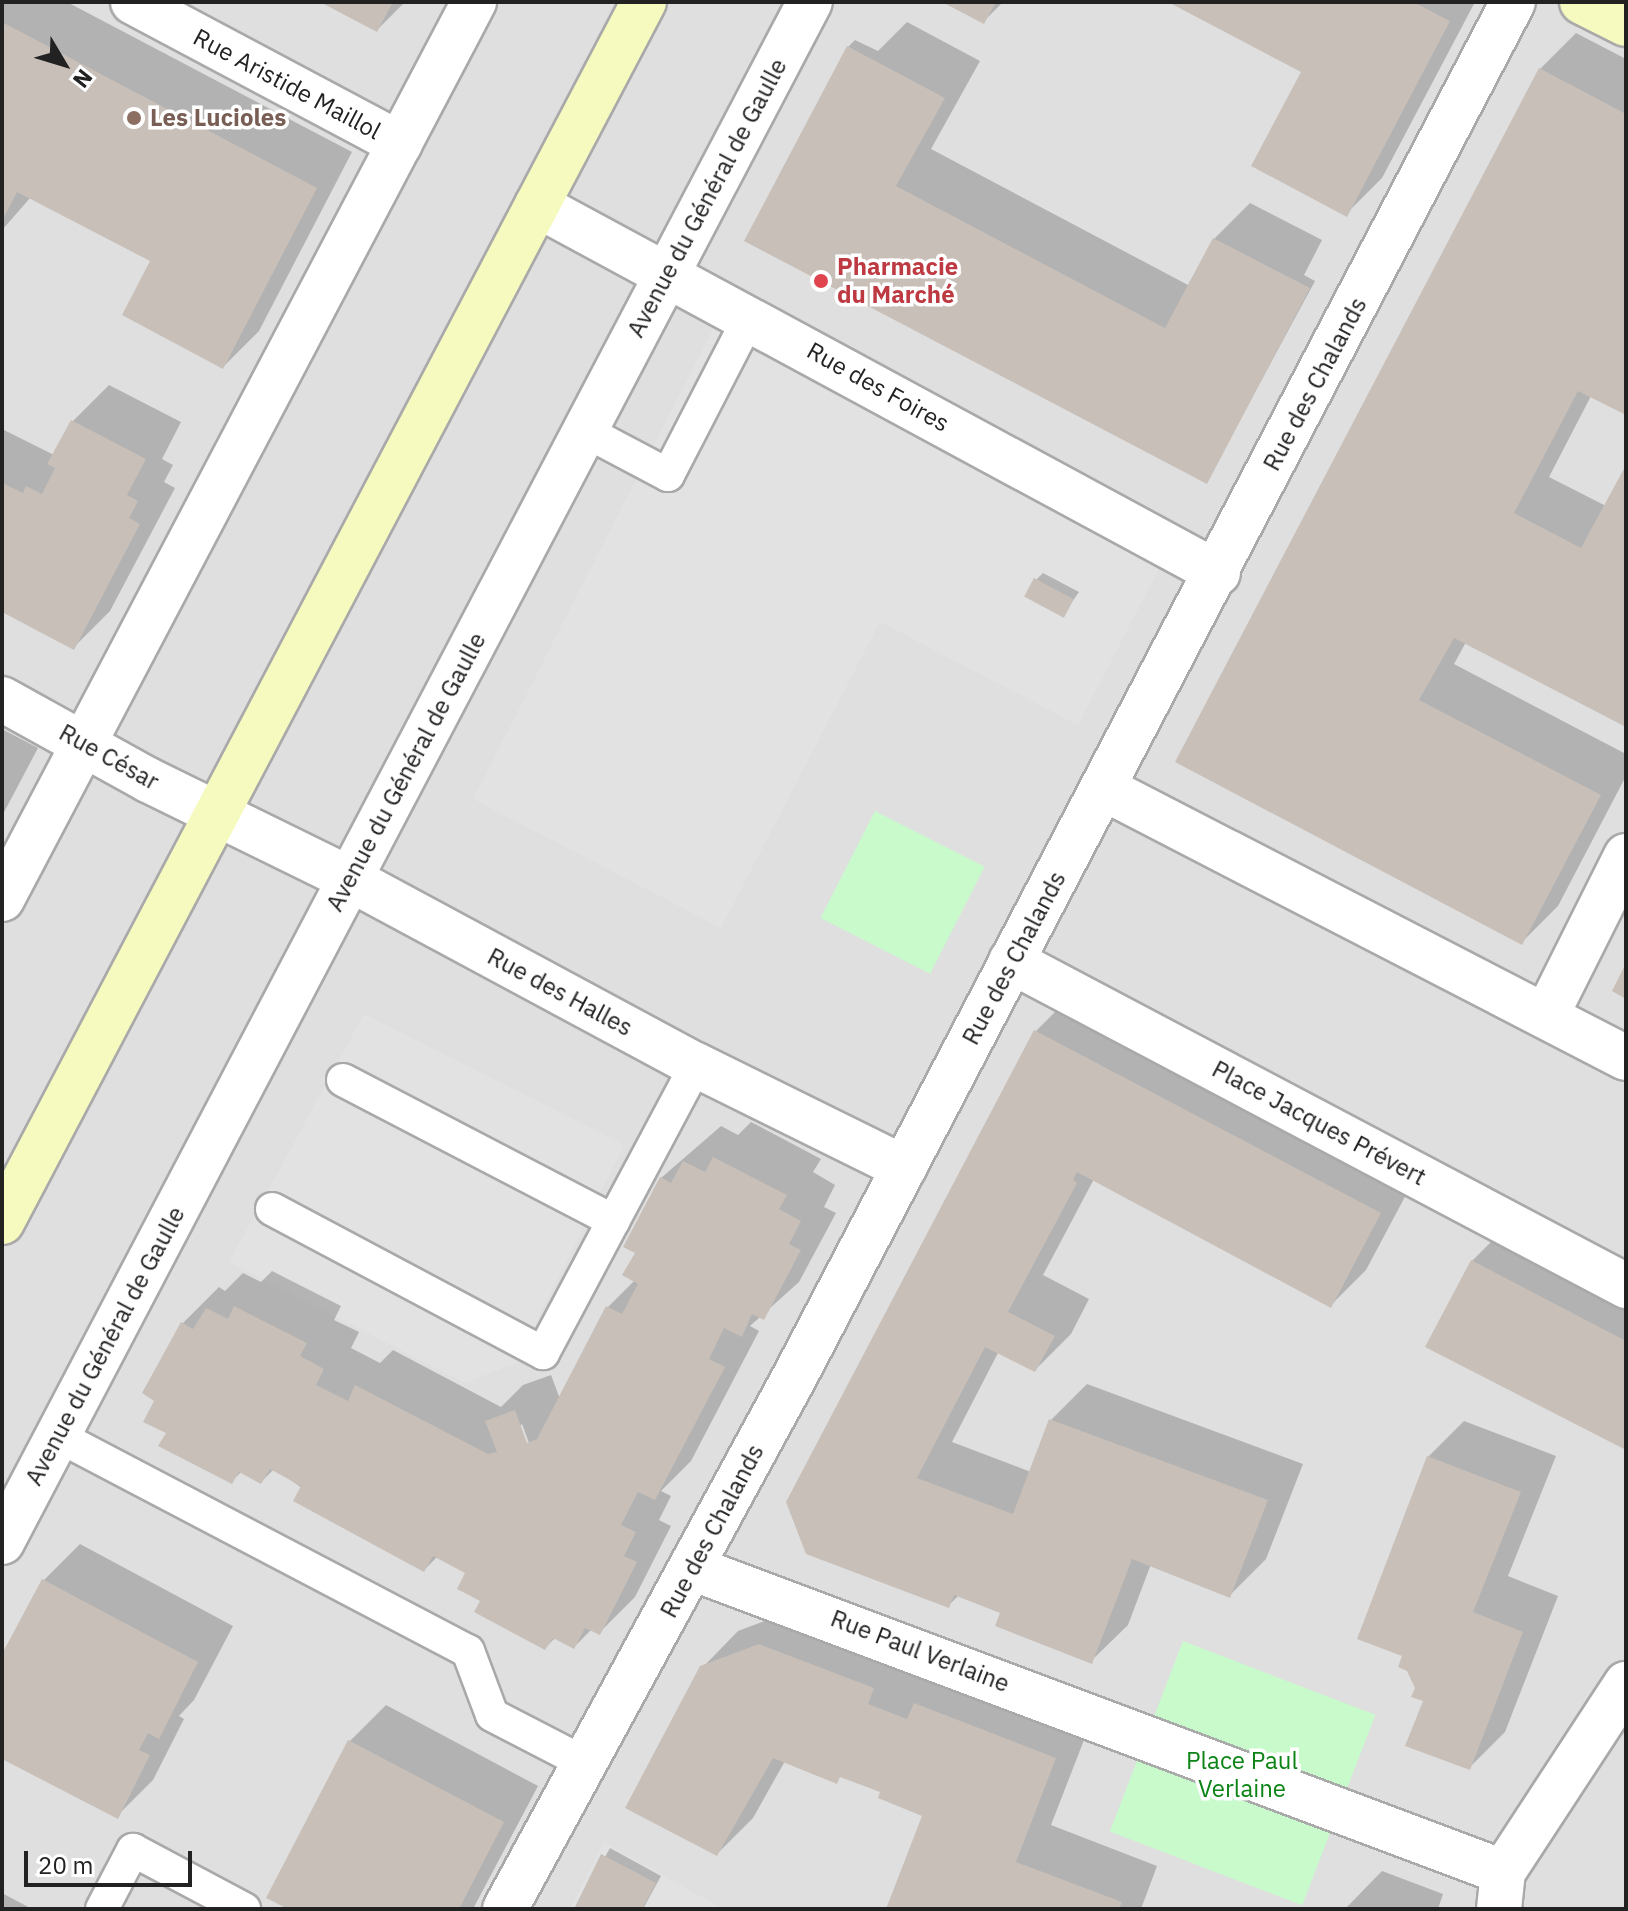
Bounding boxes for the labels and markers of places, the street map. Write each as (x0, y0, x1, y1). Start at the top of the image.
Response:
place label: Les Lucioles (150, 104, 286, 132)
marker: Les Lucioles (125, 109, 143, 127)
place label: Pharmacie du Marché (837, 253, 958, 309)
marker: Pharmacie du Marché (812, 272, 830, 290)

